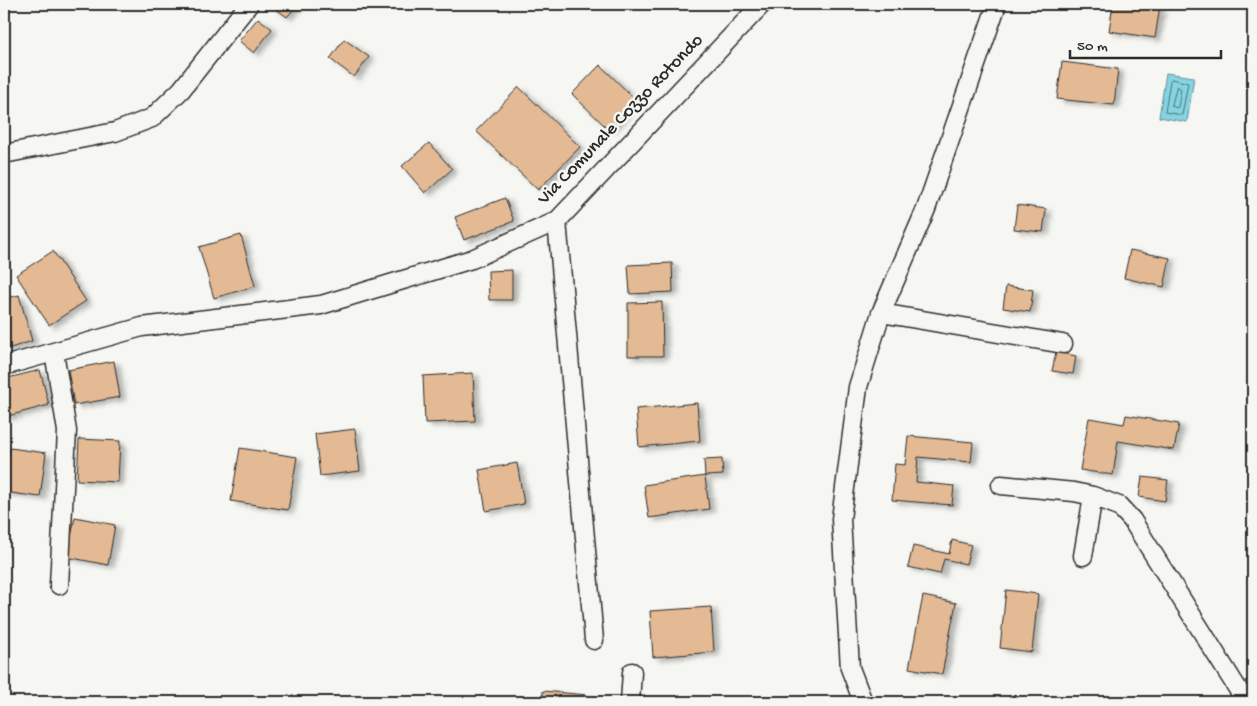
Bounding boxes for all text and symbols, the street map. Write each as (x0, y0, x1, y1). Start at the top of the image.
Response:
scale bar (1070, 28, 1221, 60)
street label: Via Comunale Cozzo Rotondo (532, 30, 709, 211)
text: 50 m (1077, 38, 1108, 56)

